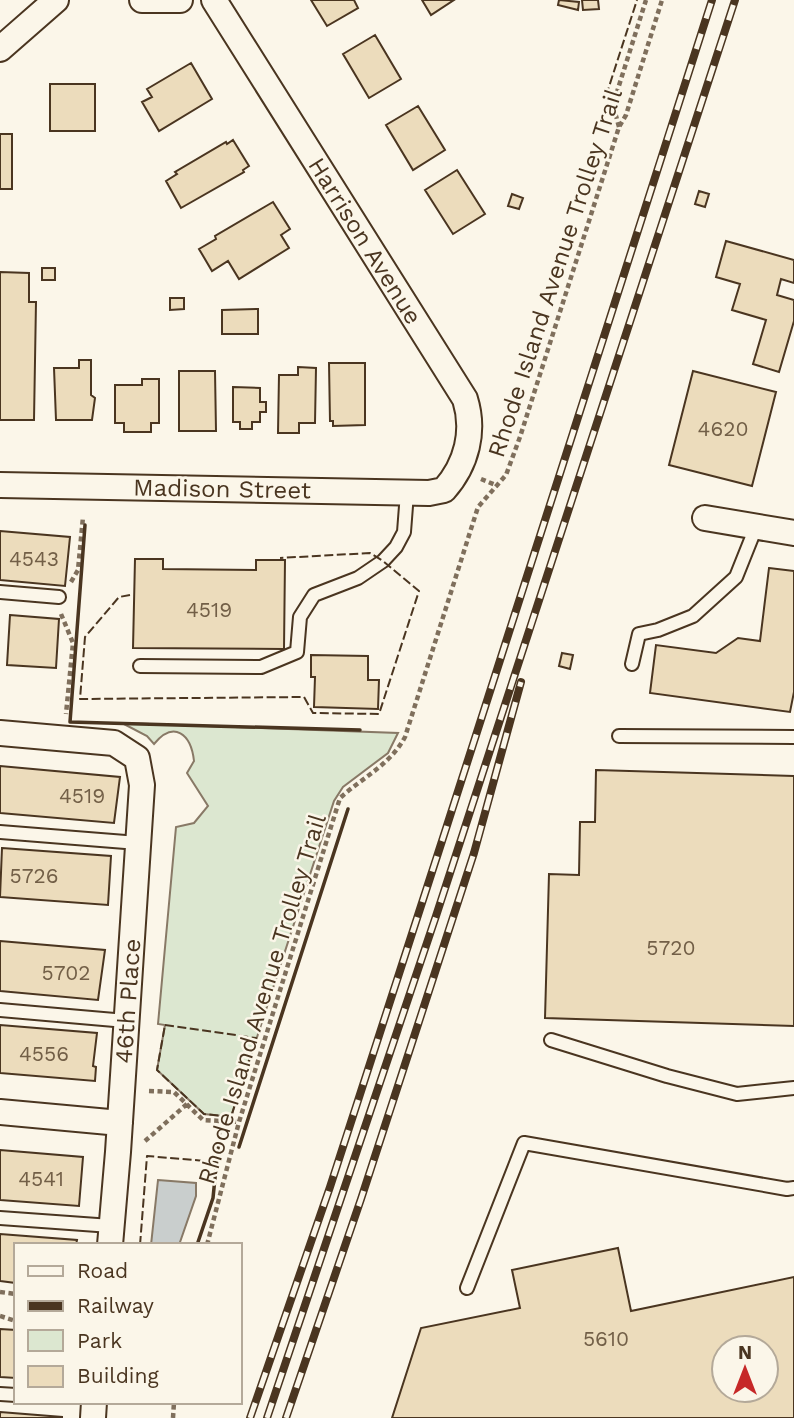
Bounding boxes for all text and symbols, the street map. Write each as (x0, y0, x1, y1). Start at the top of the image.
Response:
street label: Rhode Island Avenue Trolley Trail (482, 85, 628, 461)
street label: Harrison Avenue (303, 153, 427, 329)
house number: 4620 (698, 416, 748, 441)
street label: Madison Street (133, 473, 311, 505)
house number: 4543 (9, 546, 59, 571)
house number: 4519 (186, 597, 232, 622)
house number: 4519 (59, 783, 105, 808)
street label: Rhode Island Avenue Trolley Trail (192, 810, 332, 1188)
house number: 5726 (9, 863, 59, 888)
house number: 5720 (646, 935, 696, 960)
street label: 46th Place (110, 938, 146, 1064)
house number: 5702 (42, 960, 90, 985)
house number: 4556 (19, 1041, 69, 1066)
house number: 4541 (18, 1166, 64, 1191)
legend (14, 1243, 242, 1404)
text: Road (77, 1258, 128, 1283)
text: Railway (77, 1293, 154, 1318)
house number: 5610 (583, 1326, 629, 1351)
text: Park (77, 1328, 122, 1353)
north arrow (710, 1334, 780, 1404)
text: N (738, 1341, 752, 1364)
text: Building (77, 1363, 159, 1388)

